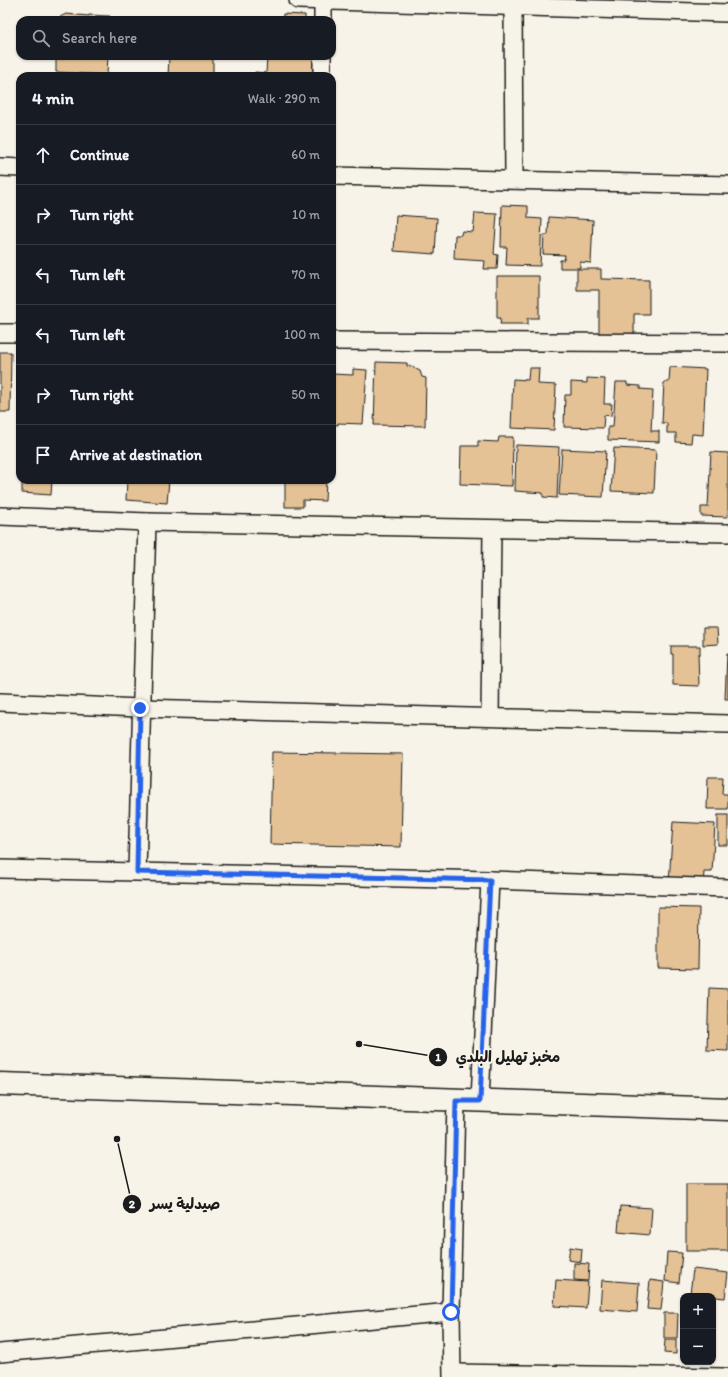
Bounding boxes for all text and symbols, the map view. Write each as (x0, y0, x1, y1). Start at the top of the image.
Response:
search box (16, 16, 336, 60)
icon: search (30, 27, 52, 49)
text: Search here (62, 29, 137, 47)
text: 4 min (32, 88, 74, 108)
text: Walk · 290 m (248, 91, 320, 106)
icon: ahead (32, 144, 54, 166)
text: Continue (70, 146, 129, 164)
text: 60 m (291, 147, 320, 162)
icon: right (32, 204, 54, 226)
text: Turn right (70, 206, 134, 224)
text: 10 m (292, 207, 320, 222)
icon: left (32, 264, 54, 286)
text: Turn left (70, 266, 125, 284)
text: 70 m (292, 267, 320, 282)
icon: left (32, 324, 54, 346)
text: Turn left (70, 326, 125, 344)
text: 100 m (284, 327, 320, 342)
icon: right (32, 384, 54, 406)
text: Turn right (70, 386, 134, 404)
text: 50 m (291, 387, 320, 402)
icon: arrive (32, 444, 54, 466)
text: Arrive at destination (70, 446, 202, 464)
route end (131, 699, 149, 717)
callout: مخبز تهليل البلدي (428, 1044, 569, 1071)
text: مخبز تهليل البلدي (456, 1048, 560, 1069)
text: 1 (435, 1050, 441, 1064)
callout: صيدلية يسر (122, 1191, 228, 1218)
text: صيدلية يسر (148, 1195, 220, 1213)
text: 2 (129, 1197, 136, 1211)
map controls (680, 1293, 716, 1365)
button: + (680, 1293, 716, 1329)
route start (442, 1303, 460, 1321)
button: − (680, 1329, 716, 1365)

